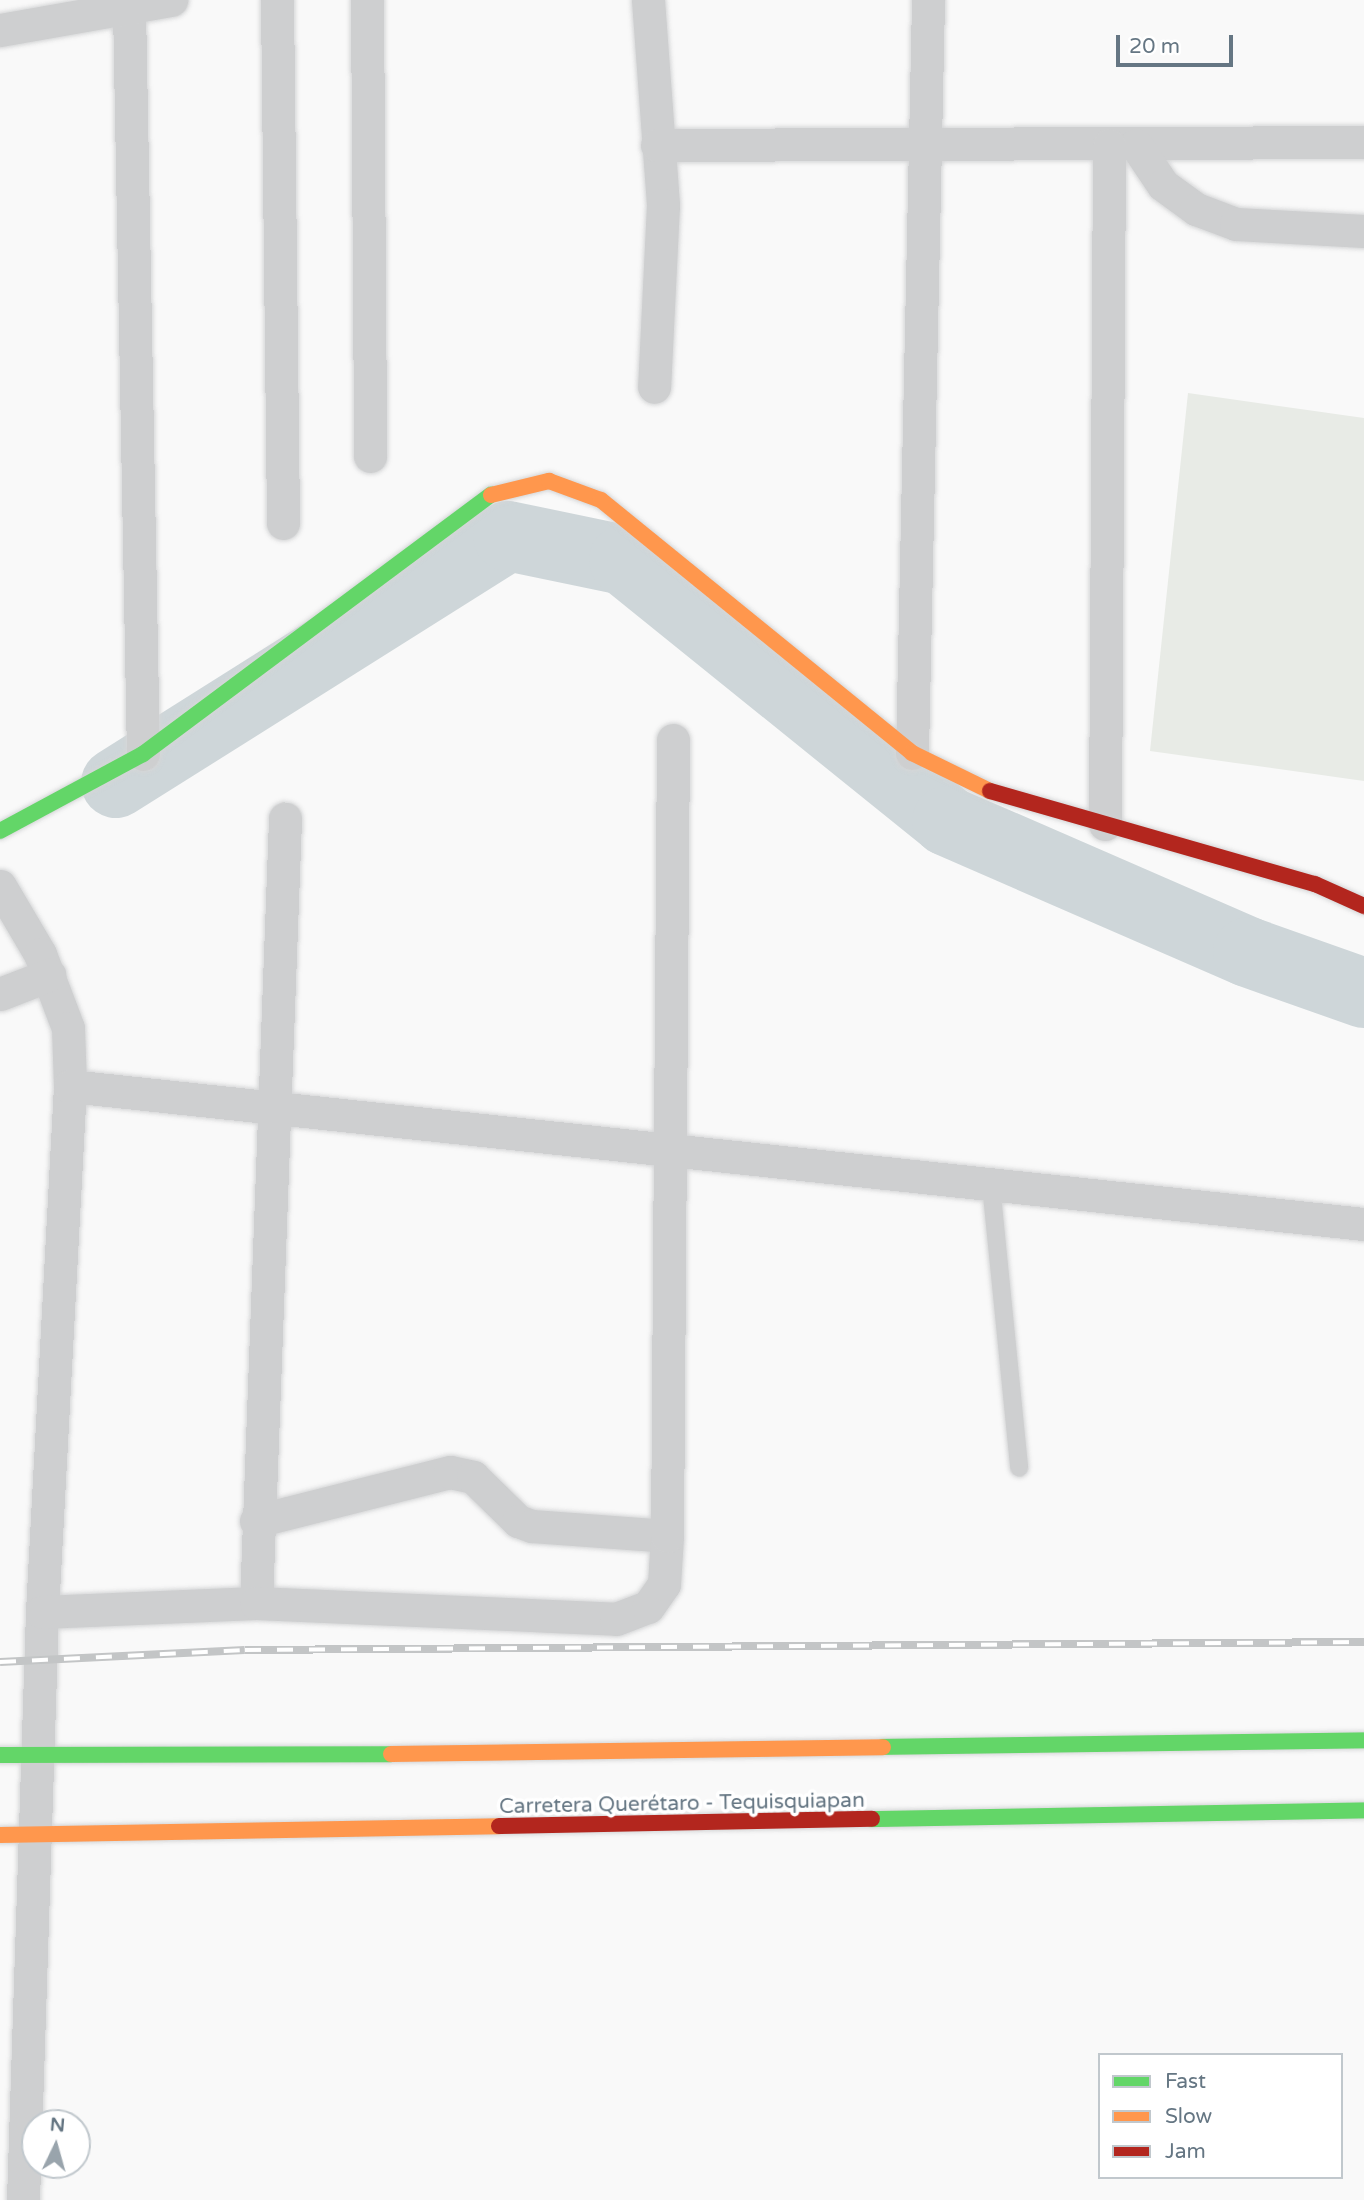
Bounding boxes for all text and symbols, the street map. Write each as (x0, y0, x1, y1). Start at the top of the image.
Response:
scale bar (1119, 21, 1236, 65)
text: 20 m (1129, 34, 1180, 59)
street label: Carretera Querétaro - Tequisquiapan (499, 1788, 865, 1820)
legend (1098, 2053, 1343, 2179)
text: Fast (1165, 2069, 1206, 2094)
text: Slow (1165, 2104, 1212, 2129)
north arrow (21, 2109, 91, 2179)
text: N (49, 2113, 66, 2137)
text: Jam (1165, 2139, 1206, 2164)

